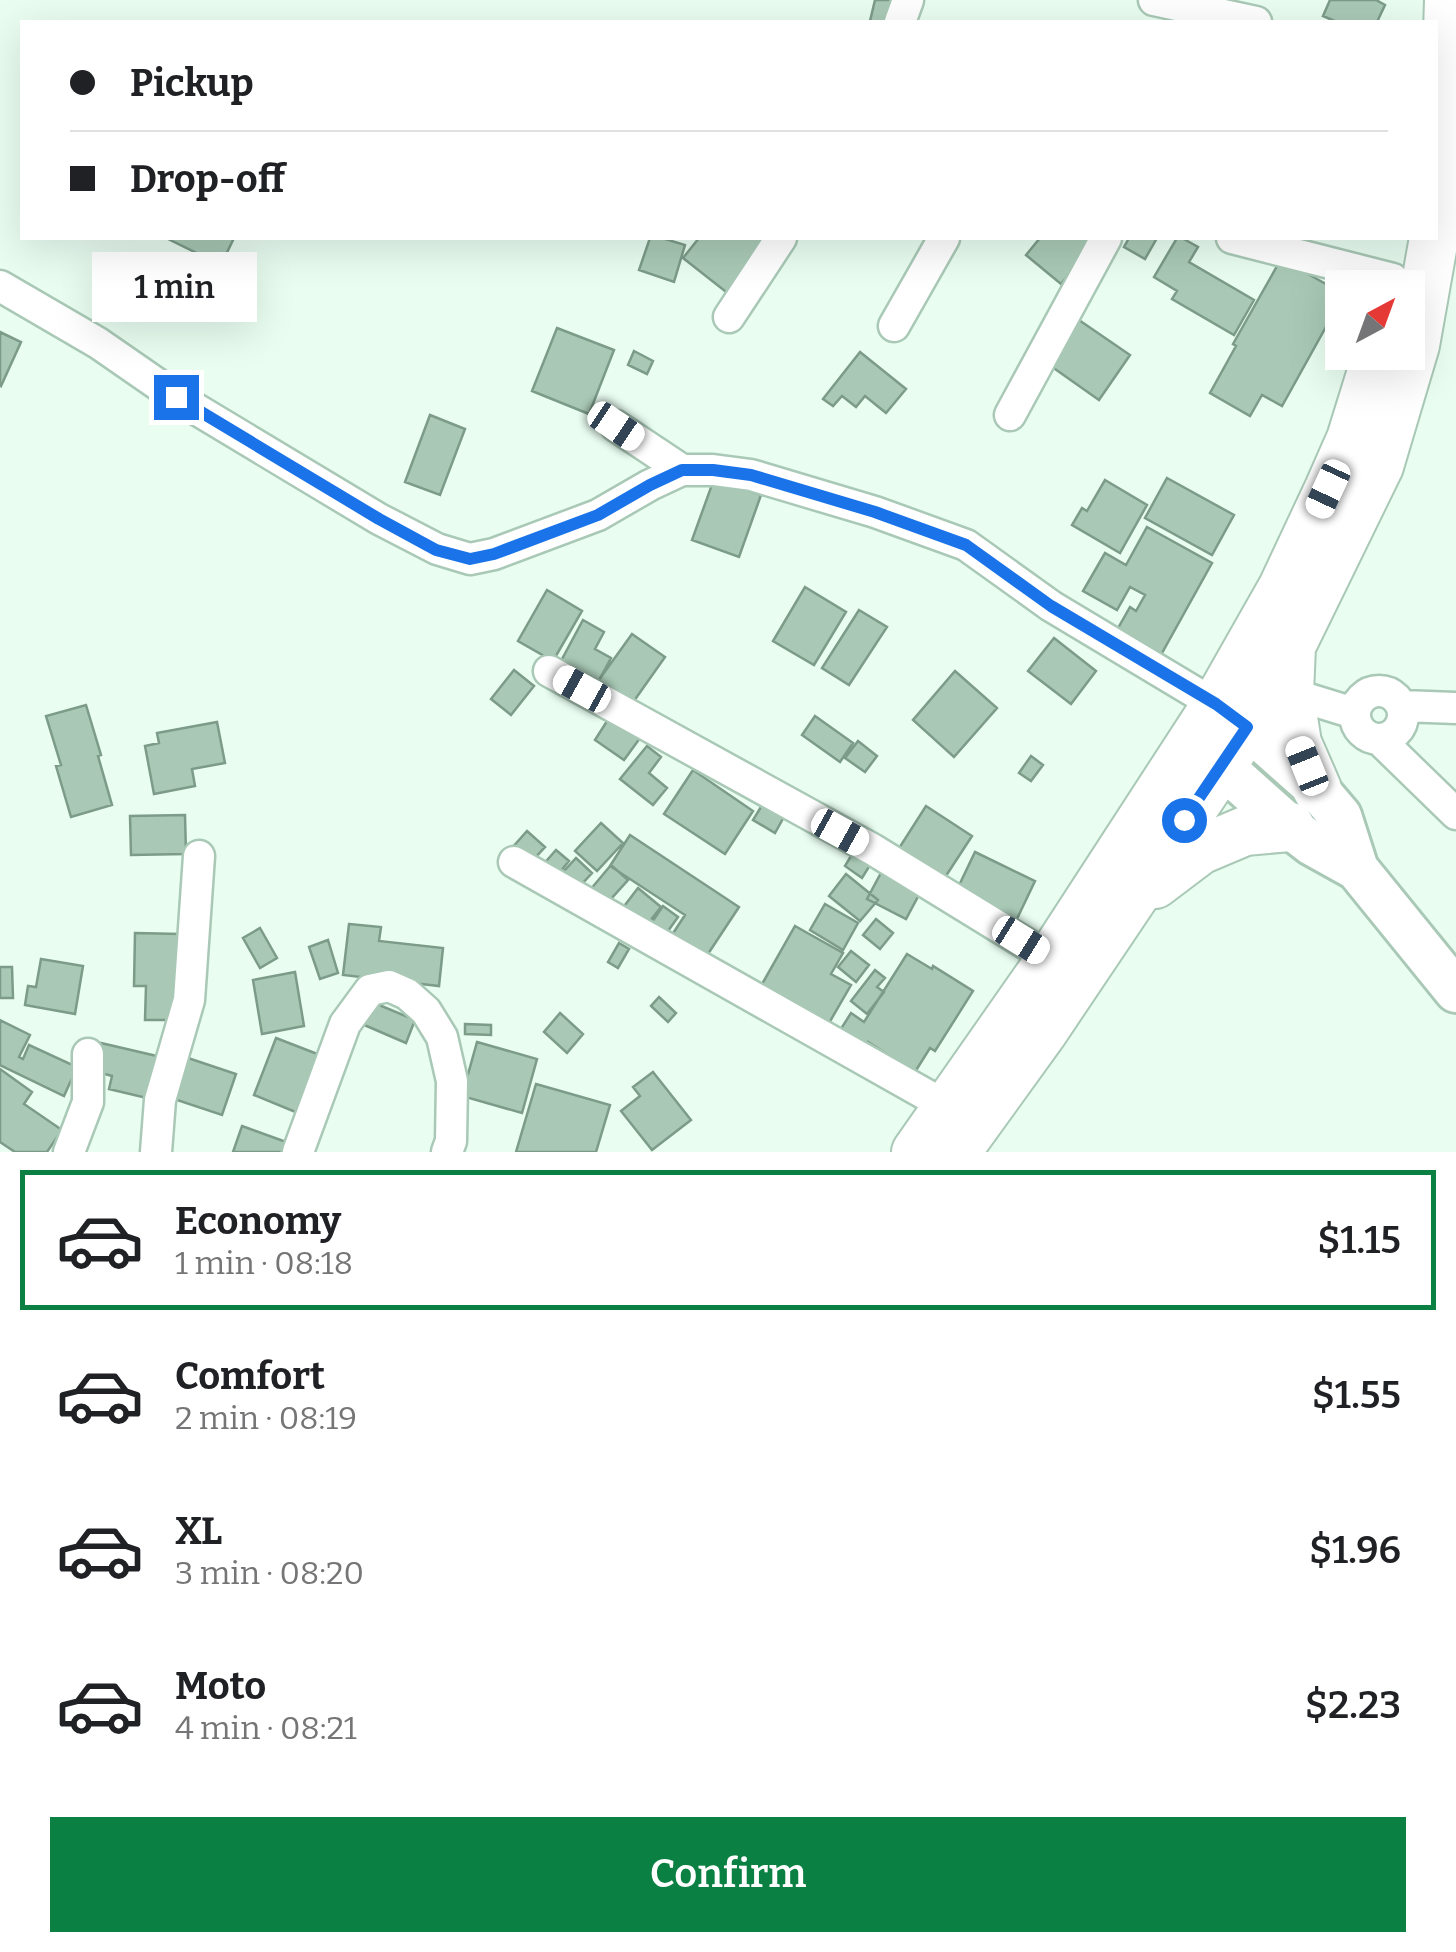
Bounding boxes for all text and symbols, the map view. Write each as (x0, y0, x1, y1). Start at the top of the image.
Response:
text: Pickup (130, 60, 254, 106)
text: Drop-off (130, 156, 285, 202)
callout: 1 min (94, 252, 258, 322)
text: 1 min (134, 268, 215, 306)
north arrow (1325, 270, 1425, 370)
map controls (1325, 270, 1425, 370)
route end (154, 375, 199, 420)
car (583, 397, 649, 455)
car (1302, 455, 1354, 523)
car (548, 661, 616, 717)
car (1282, 733, 1332, 799)
route start (1162, 798, 1207, 843)
car (806, 804, 874, 860)
car (988, 911, 1054, 969)
icon: car (55, 1195, 145, 1285)
text: Economy (175, 1198, 341, 1244)
text: $1.15 (1317, 1217, 1401, 1263)
text: 1 min · 08:18 (175, 1244, 353, 1282)
icon: car (55, 1350, 145, 1440)
text: Comfort (175, 1353, 325, 1399)
text: $1.55 (1312, 1372, 1401, 1418)
text: 2 min · 08:19 (175, 1399, 357, 1437)
icon: car (55, 1505, 145, 1595)
text: XL (175, 1508, 222, 1554)
text: $1.96 (1309, 1527, 1401, 1573)
text: 3 min · 08:20 (175, 1554, 364, 1592)
icon: car (55, 1660, 145, 1750)
text: Moto (175, 1663, 266, 1709)
text: $2.23 (1305, 1682, 1401, 1728)
text: 4 min · 08:21 (175, 1709, 357, 1747)
button: Confirm (50, 1817, 1406, 1932)

